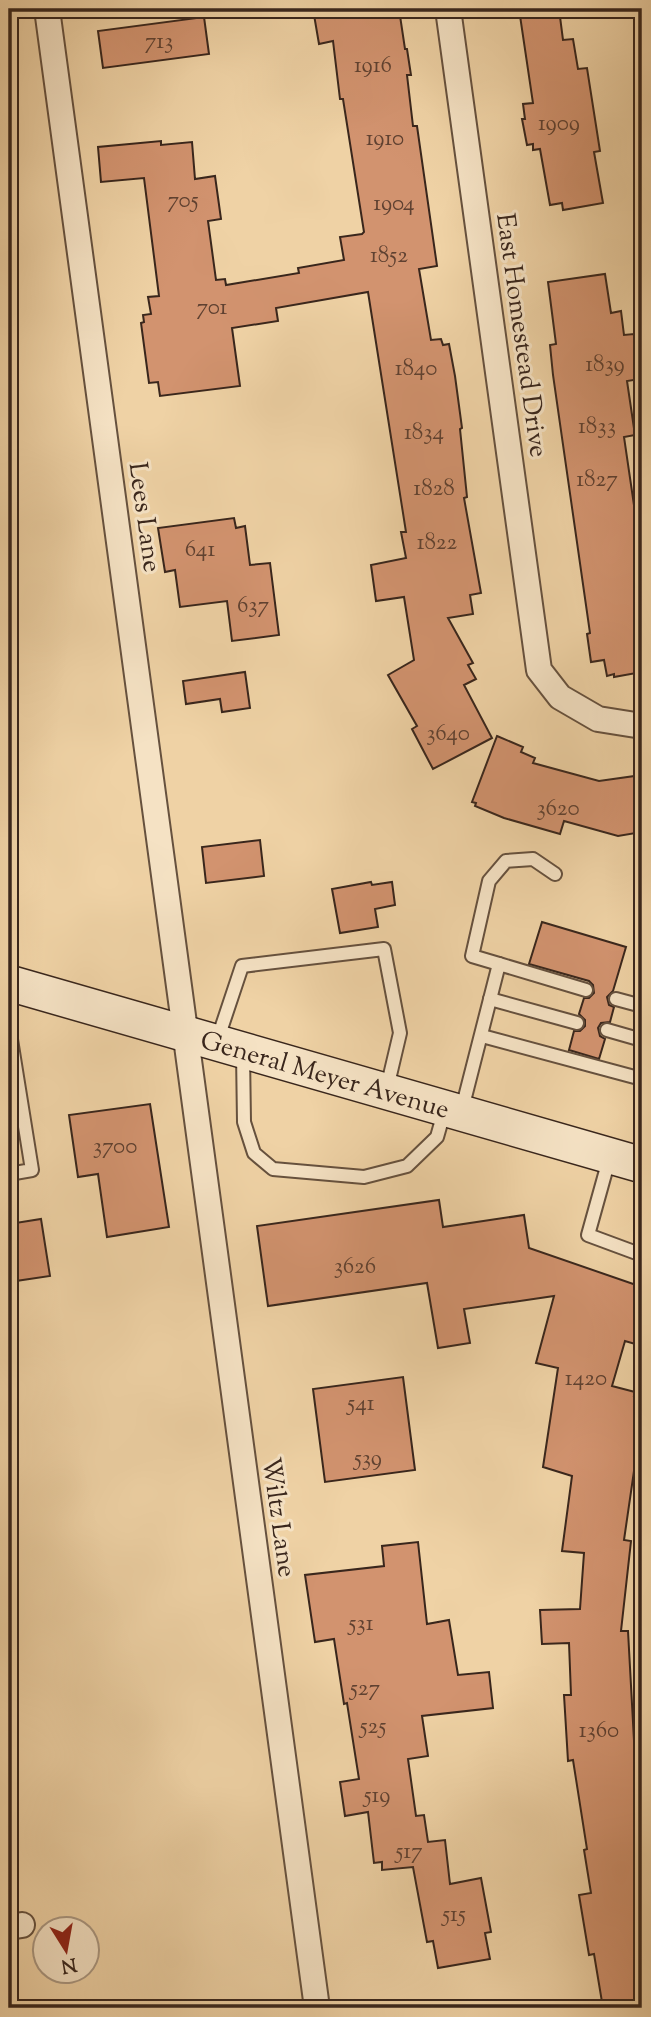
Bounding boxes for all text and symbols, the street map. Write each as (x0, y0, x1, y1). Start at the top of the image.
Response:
house number: 713 (145, 26, 173, 59)
house number: 1916 (354, 50, 392, 83)
house number: 1909 (538, 108, 580, 141)
house number: 1910 (366, 123, 404, 156)
house number: 705 (167, 185, 199, 218)
house number: 1904 (373, 188, 415, 221)
street label: East Homestead Drive (485, 211, 556, 460)
house number: 1852 (370, 240, 408, 273)
house number: 701 (197, 292, 228, 325)
house number: 1839 (585, 349, 625, 382)
house number: 1840 (395, 353, 437, 386)
house number: 1833 (578, 411, 616, 444)
house number: 1834 (404, 417, 444, 450)
street label: Lees Lane (118, 460, 170, 575)
house number: 1827 (576, 464, 618, 497)
house number: 1828 (413, 473, 455, 506)
house number: 1822 (417, 527, 458, 560)
house number: 641 (185, 534, 215, 567)
house number: 637 (237, 590, 270, 623)
house number: 3640 (426, 718, 470, 751)
house number: 3620 (536, 793, 580, 826)
street label: General Meyer Avenue (196, 1023, 453, 1130)
house number: 3700 (93, 1131, 137, 1164)
house number: 3626 (334, 1251, 376, 1284)
house number: 1420 (565, 1363, 607, 1396)
house number: 541 (345, 1388, 375, 1421)
house number: 539 (352, 1443, 382, 1476)
street label: Wiltz Lane (251, 1455, 304, 1580)
house number: 531 (347, 1608, 374, 1641)
house number: 527 (348, 1673, 381, 1706)
house number: 525 (358, 1711, 386, 1744)
house number: 1360 (579, 1715, 619, 1748)
house number: 519 (362, 1780, 390, 1813)
house number: 517 (393, 1836, 423, 1869)
house number: 515 (440, 1899, 466, 1932)
north arrow (32, 1916, 102, 1986)
text: N (59, 1950, 79, 1979)

